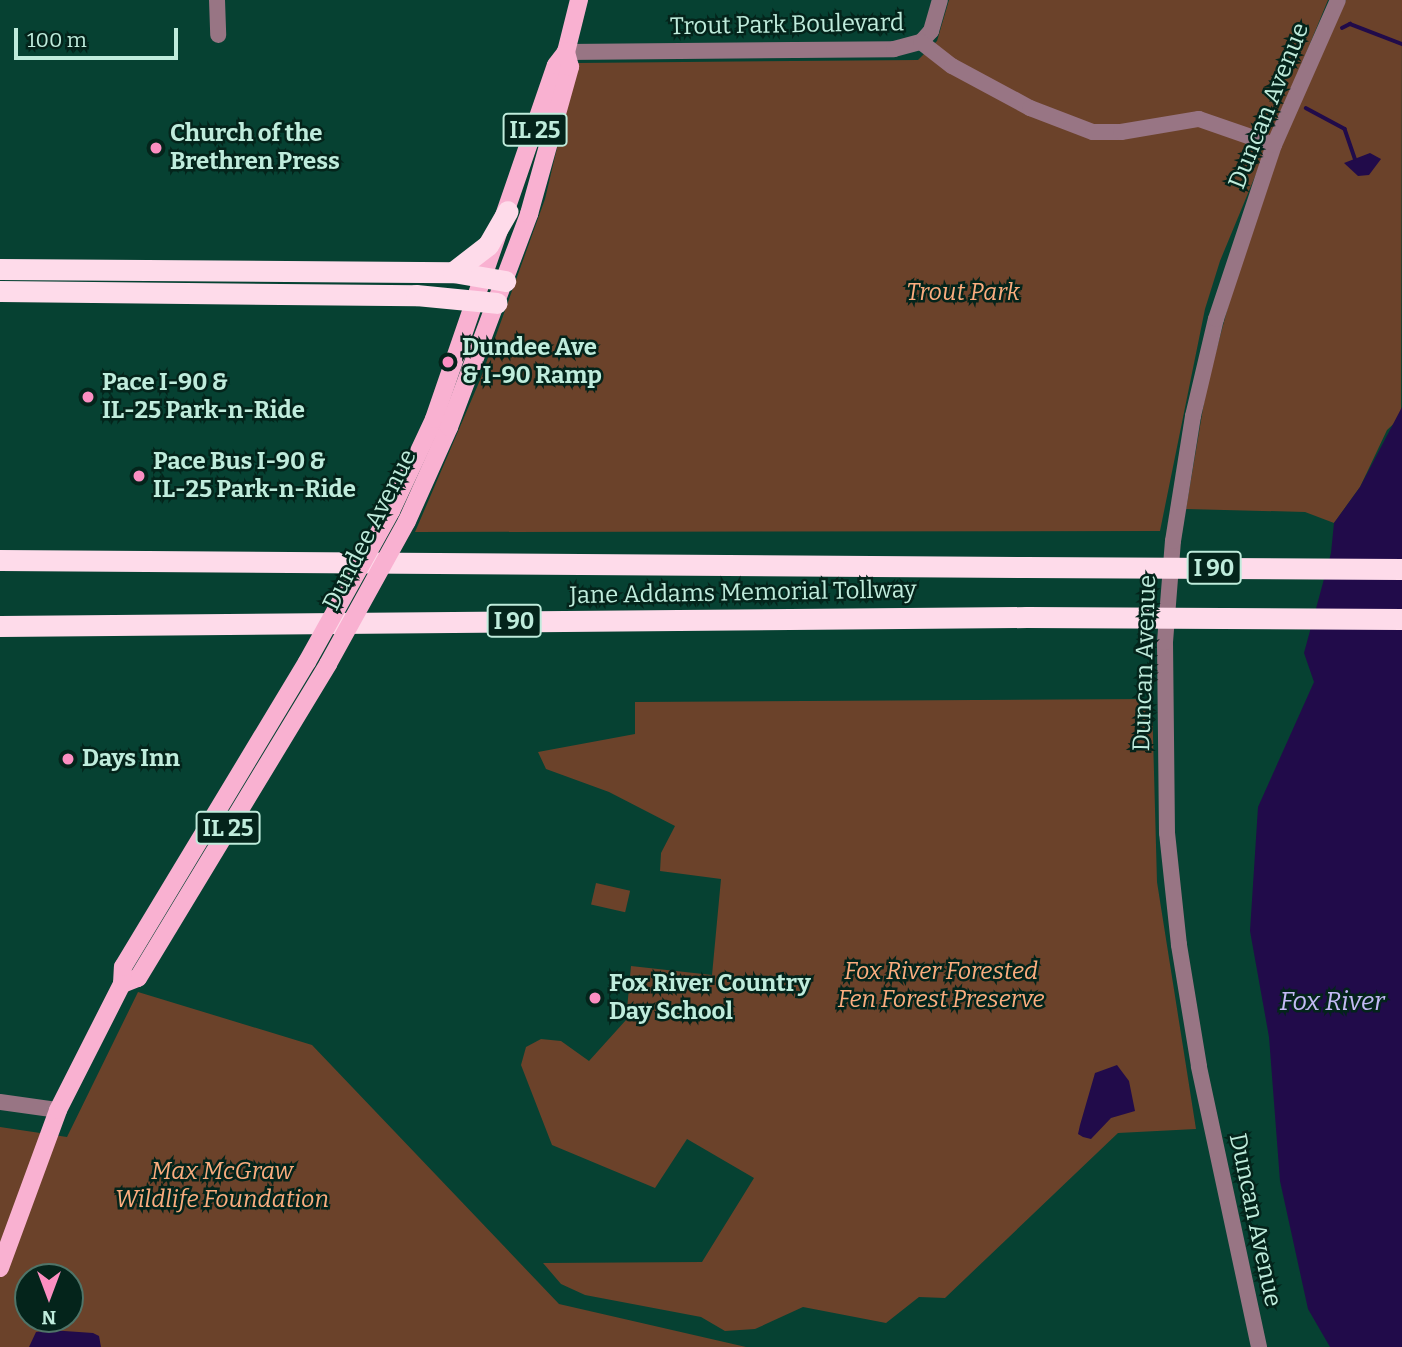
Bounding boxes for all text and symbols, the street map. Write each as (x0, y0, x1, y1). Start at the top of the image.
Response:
street label: Trout Park Boulevard (670, 9, 904, 41)
scale bar (18, 14, 182, 58)
street label: Duncan Avenue (1223, 19, 1315, 193)
text: 100 m (27, 27, 87, 53)
road number: IL 25 (502, 111, 568, 150)
place label: Church of the Brethren Press (170, 120, 340, 176)
marker: Church of the Brethren Press (148, 140, 164, 156)
park label: Trout Park (906, 279, 1020, 307)
place label: Dundee Ave & I-90 Ramp (462, 334, 602, 390)
marker: Dundee Ave & I-90 Ramp (440, 354, 456, 370)
place label: Pace I-90 & IL-25 Park-n-Ride (102, 369, 305, 425)
marker: Pace I-90 & IL-25 Park-n-Ride (80, 389, 96, 405)
street label: Dundee Avenue (317, 445, 423, 615)
place label: Pace Bus I-90 & IL-25 Park-n-Ride (153, 448, 356, 504)
marker: Pace Bus I-90 & IL-25 Park-n-Ride (131, 468, 147, 484)
road number: I 90 (1186, 548, 1242, 588)
street label: Duncan Avenue (1128, 574, 1162, 752)
street label: Jane Addams Memorial Tollway (569, 576, 917, 610)
road number: I 90 (486, 601, 542, 640)
place label: Days Inn (82, 745, 180, 773)
marker: Days Inn (60, 751, 76, 767)
road number: IL 25 (195, 808, 261, 848)
park label: Fox River Forested Fen Forest Preserve (837, 958, 1045, 1014)
place label: Fox River Country Day School (609, 970, 811, 1026)
water label: Fox River (1279, 986, 1385, 1018)
marker: Fox River Country Day School (587, 990, 603, 1006)
street label: Duncan Avenue (1223, 1131, 1287, 1309)
park label: Max McGraw Wildlife Foundation (115, 1158, 329, 1214)
north arrow (14, 1263, 84, 1333)
text: N (42, 1306, 56, 1329)

